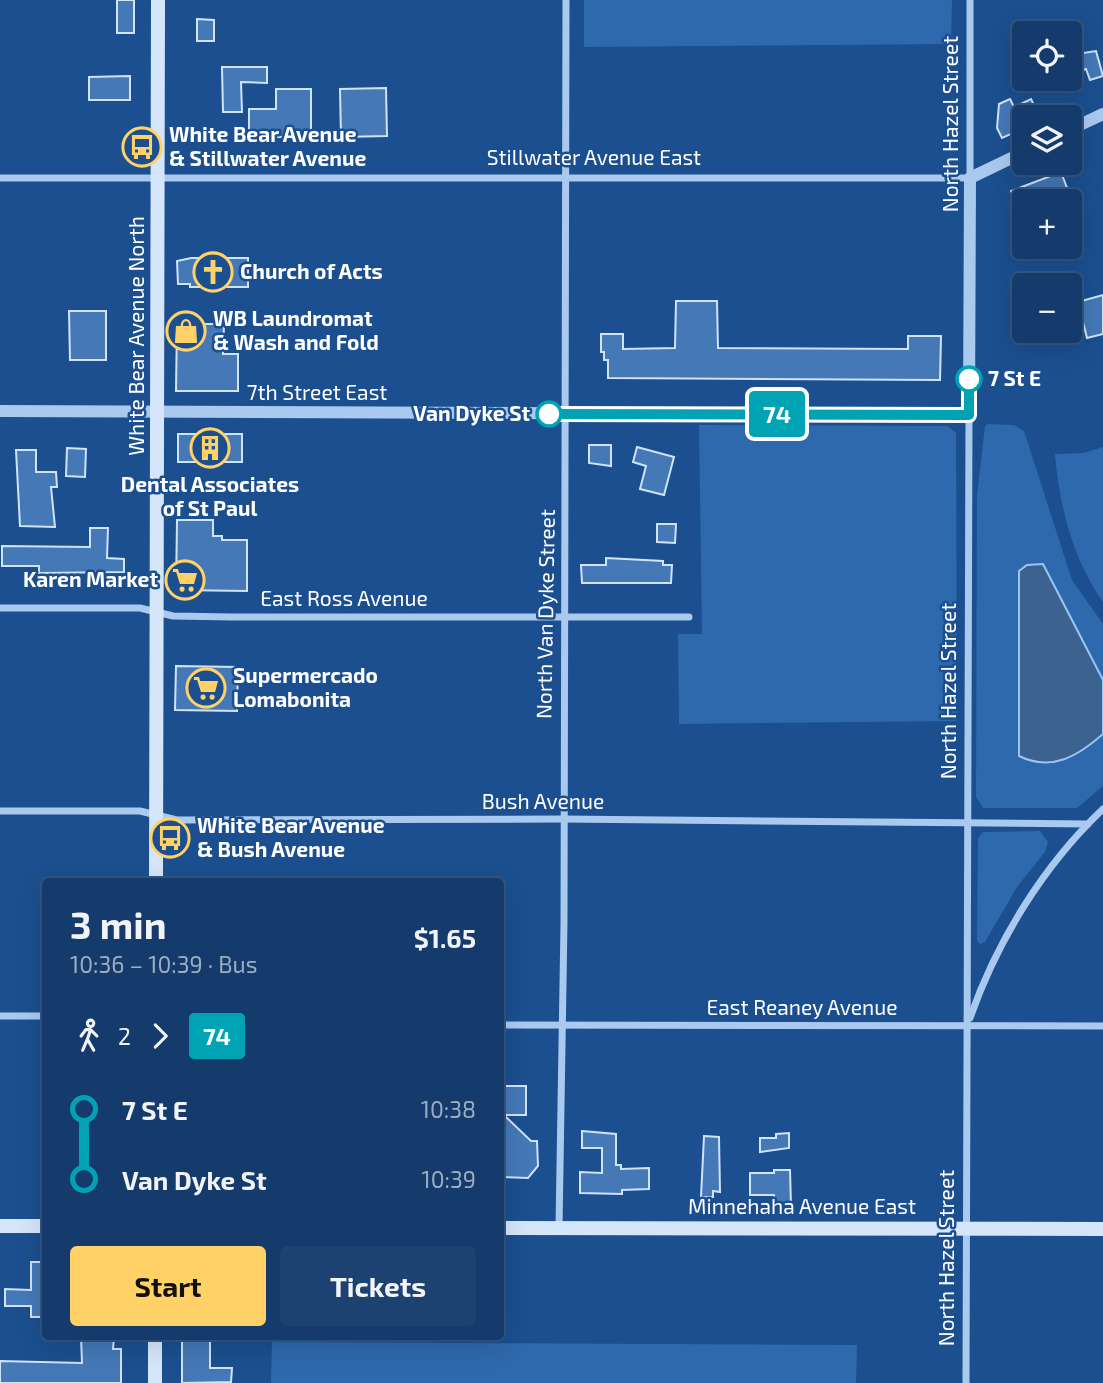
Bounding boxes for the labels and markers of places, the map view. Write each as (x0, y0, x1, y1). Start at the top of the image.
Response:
place label: White Bear Avenue & Stillwater Avenue (169, 121, 366, 170)
bus stop icon: White Bear Avenue & Stillwater Avenue (121, 126, 163, 168)
church icon: Church of Acts (192, 251, 234, 293)
place label: Church of Acts (240, 258, 383, 283)
place label: WB Laundromat & Wash and Fold (213, 305, 379, 354)
shop icon: WB Laundromat & Wash and Fold (165, 310, 207, 352)
place label: 7 St E (988, 365, 1041, 390)
marker: 7 St E (956, 366, 982, 392)
place label: Van Dyke St (413, 400, 530, 426)
marker: Van Dyke St (536, 401, 562, 427)
building icon: Dental Associates of St Paul (189, 427, 231, 469)
place label: Dental Associates of St Paul (121, 471, 299, 520)
supermarket icon: Karen Market (164, 559, 206, 601)
place label: Karen Market (23, 566, 158, 591)
place label: Supermercado Lomabonita (233, 662, 378, 711)
supermarket icon: Supermercado Lomabonita (185, 667, 227, 709)
place label: White Bear Avenue & Bush Avenue (197, 812, 385, 861)
bus stop icon: White Bear Avenue & Bush Avenue (149, 817, 191, 859)

